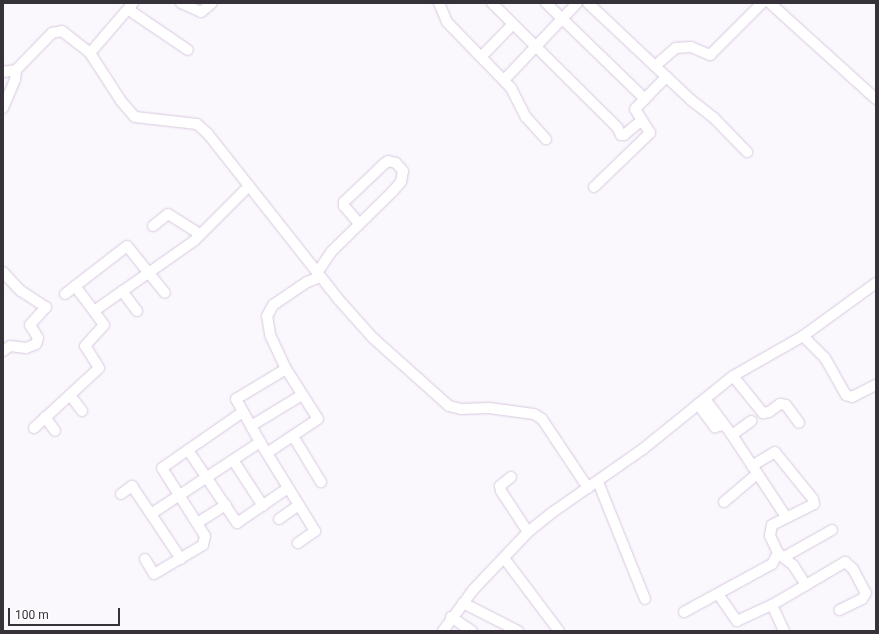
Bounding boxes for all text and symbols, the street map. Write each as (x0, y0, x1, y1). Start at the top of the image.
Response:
scale bar (10, 600, 122, 626)
text: 100 m (15, 608, 49, 622)

